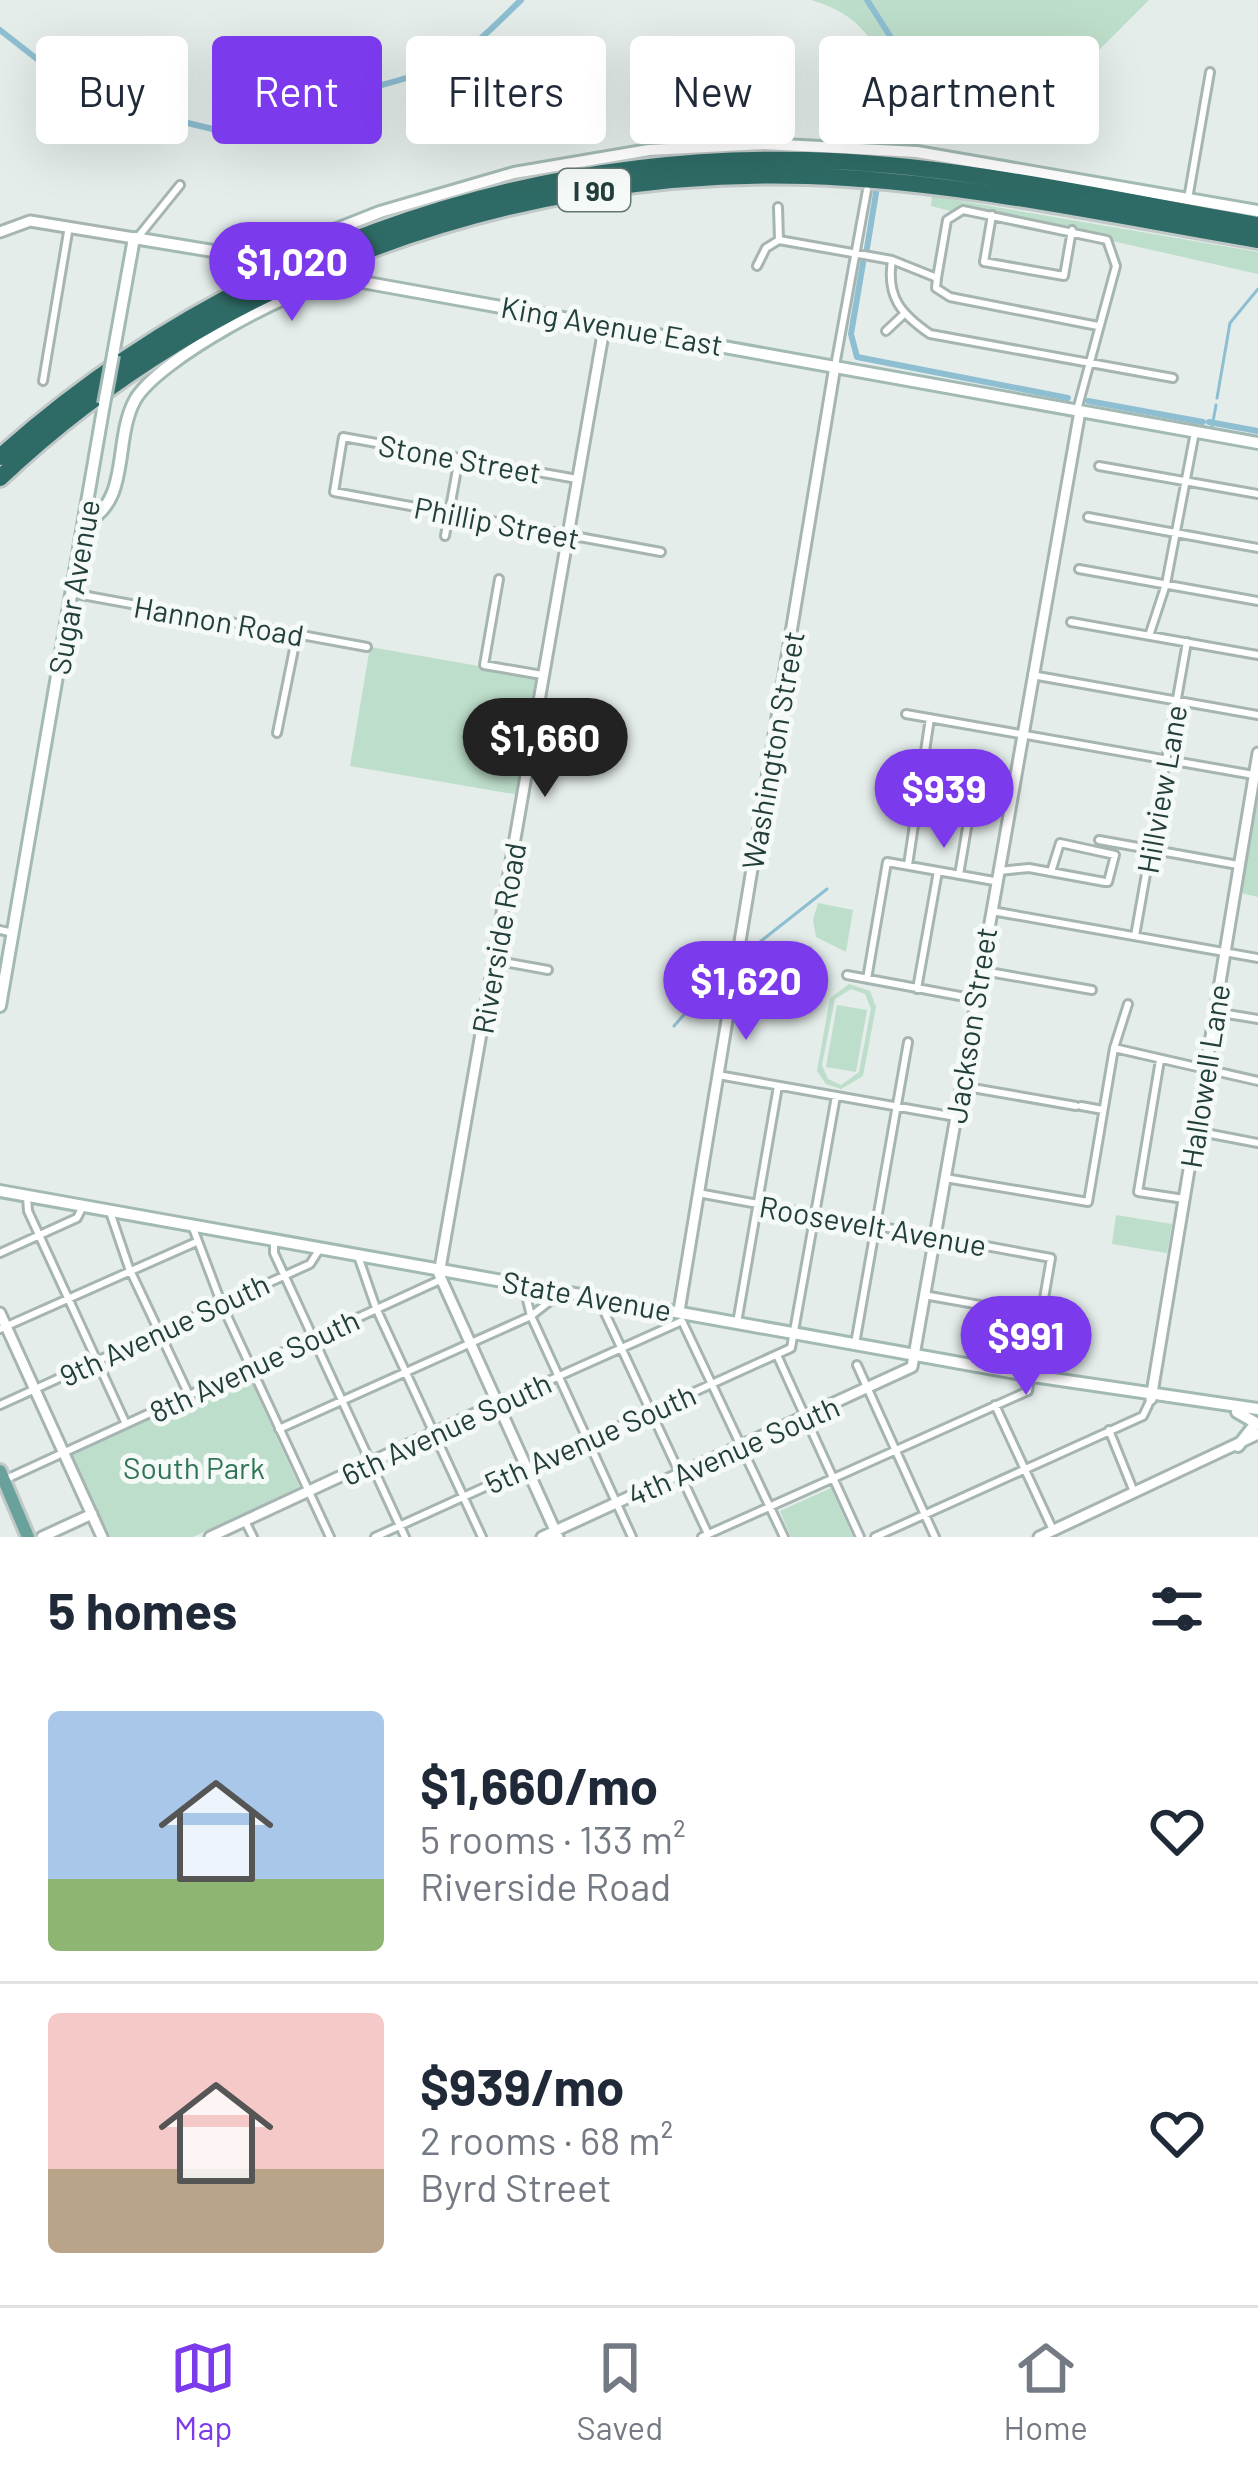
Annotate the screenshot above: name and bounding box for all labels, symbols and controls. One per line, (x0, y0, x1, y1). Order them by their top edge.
chip: Buy (36, 36, 188, 144)
chip: Rent (212, 36, 382, 144)
chip: Filters (406, 36, 606, 144)
chip: New (630, 36, 795, 144)
chip: Apartment (819, 36, 1099, 144)
road number: I 90 (558, 169, 630, 211)
pin: $1,020 (194, 222, 390, 324)
text: $1,020 (236, 237, 348, 284)
street label: King Avenue East (498, 288, 726, 362)
street label: Stone Street (376, 426, 544, 490)
street label: Phillip Street (411, 488, 583, 556)
street label: Sugar Avenue (40, 497, 106, 677)
street label: Hannon Road (131, 587, 307, 653)
street label: Washington Street (733, 628, 811, 872)
pin: $1,660 (447, 698, 643, 800)
street label: Hillview Lane (1128, 702, 1194, 876)
text: $1,660 (490, 713, 600, 760)
pin: $939 (873, 749, 1015, 851)
text: $939 (902, 764, 986, 811)
street label: Riverside Road (463, 840, 533, 1036)
street label: Jackson Street (937, 924, 1003, 1126)
pin: $1,620 (648, 941, 844, 1043)
text: $1,620 (690, 956, 802, 1003)
street label: Hallowell Lane (1172, 981, 1236, 1171)
street label: Roosevelt Avenue (757, 1187, 989, 1263)
street label: State Avenue (499, 1262, 675, 1328)
street label: 9th Avenue South (53, 1265, 275, 1393)
pin: $991 (955, 1296, 1097, 1398)
street label: 8th Avenue South (143, 1301, 365, 1429)
text: $991 (988, 1311, 1064, 1358)
street label: 6th Avenue South (336, 1364, 556, 1492)
street label: 5th Avenue South (479, 1375, 701, 1501)
street label: 4th Avenue South (622, 1387, 844, 1513)
park label: South Park (123, 1449, 265, 1485)
icon: filters (1144, 1576, 1210, 1642)
text: 5 homes (48, 1579, 237, 1640)
text: $1,660/mo (420, 1754, 658, 1815)
icon: home (144, 1759, 288, 1903)
icon: heart (1144, 1798, 1210, 1864)
text: 5 rooms · 133 m² (420, 1815, 686, 1862)
text: Riverside Road (420, 1862, 671, 1909)
text: $939/mo (420, 2055, 624, 2116)
icon: home (144, 2061, 288, 2205)
icon: heart (1144, 2100, 1210, 2166)
text: 2 rooms · 68 m² (420, 2116, 673, 2163)
text: Byrd Street (420, 2163, 612, 2210)
tab: Map (170, 2335, 236, 2447)
tab: Saved (577, 2335, 663, 2447)
tab: Home (1004, 2335, 1088, 2447)

